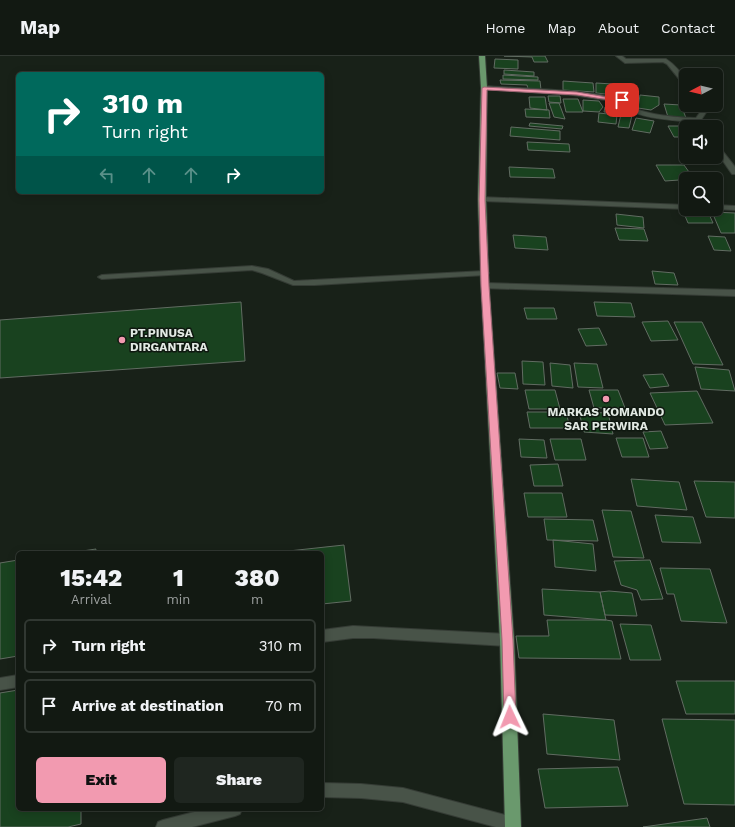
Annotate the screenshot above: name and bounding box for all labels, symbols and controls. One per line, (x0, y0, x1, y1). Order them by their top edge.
text: Map (20, 16, 60, 39)
text: Home (485, 20, 525, 36)
text: Map (547, 20, 576, 36)
text: About (598, 20, 639, 36)
text: Contact (661, 20, 715, 36)
north arrow (679, 68, 723, 112)
map controls (679, 68, 723, 216)
pin (605, 83, 639, 117)
text: 310 m (102, 87, 183, 120)
icon: right (36, 88, 88, 140)
icon: arrive (611, 89, 633, 111)
button: sound (679, 120, 723, 164)
text: Turn right (102, 121, 188, 142)
icon: left (96, 164, 118, 186)
icon: ahead (138, 164, 160, 186)
icon: ahead (180, 164, 202, 186)
icon: right (222, 164, 244, 186)
button: search (679, 172, 723, 216)
place label: PT.PINUSA DIRGANTARA (130, 326, 209, 354)
marker: PT.PINUSA DIRGANTARA (117, 335, 127, 345)
marker: MARKAS KOMANDO SAR PERWIRA (601, 394, 611, 404)
place label: MARKAS KOMANDO SAR PERWIRA (548, 405, 665, 433)
text: 15:42 (60, 564, 122, 592)
text: 1 (173, 564, 184, 592)
text: 380 (235, 564, 280, 592)
text: Arrival (71, 592, 111, 607)
text: min (166, 592, 190, 607)
text: m (251, 592, 263, 607)
icon: right (38, 635, 60, 657)
text: Turn right (72, 637, 145, 655)
text: 310 m (259, 637, 302, 655)
icon: arrive (38, 695, 60, 717)
position arrow (489, 696, 531, 738)
text: Arrive at destination (72, 697, 224, 715)
text: 70 m (265, 697, 302, 715)
button: Exit (36, 757, 166, 803)
button: Share (174, 757, 304, 803)

